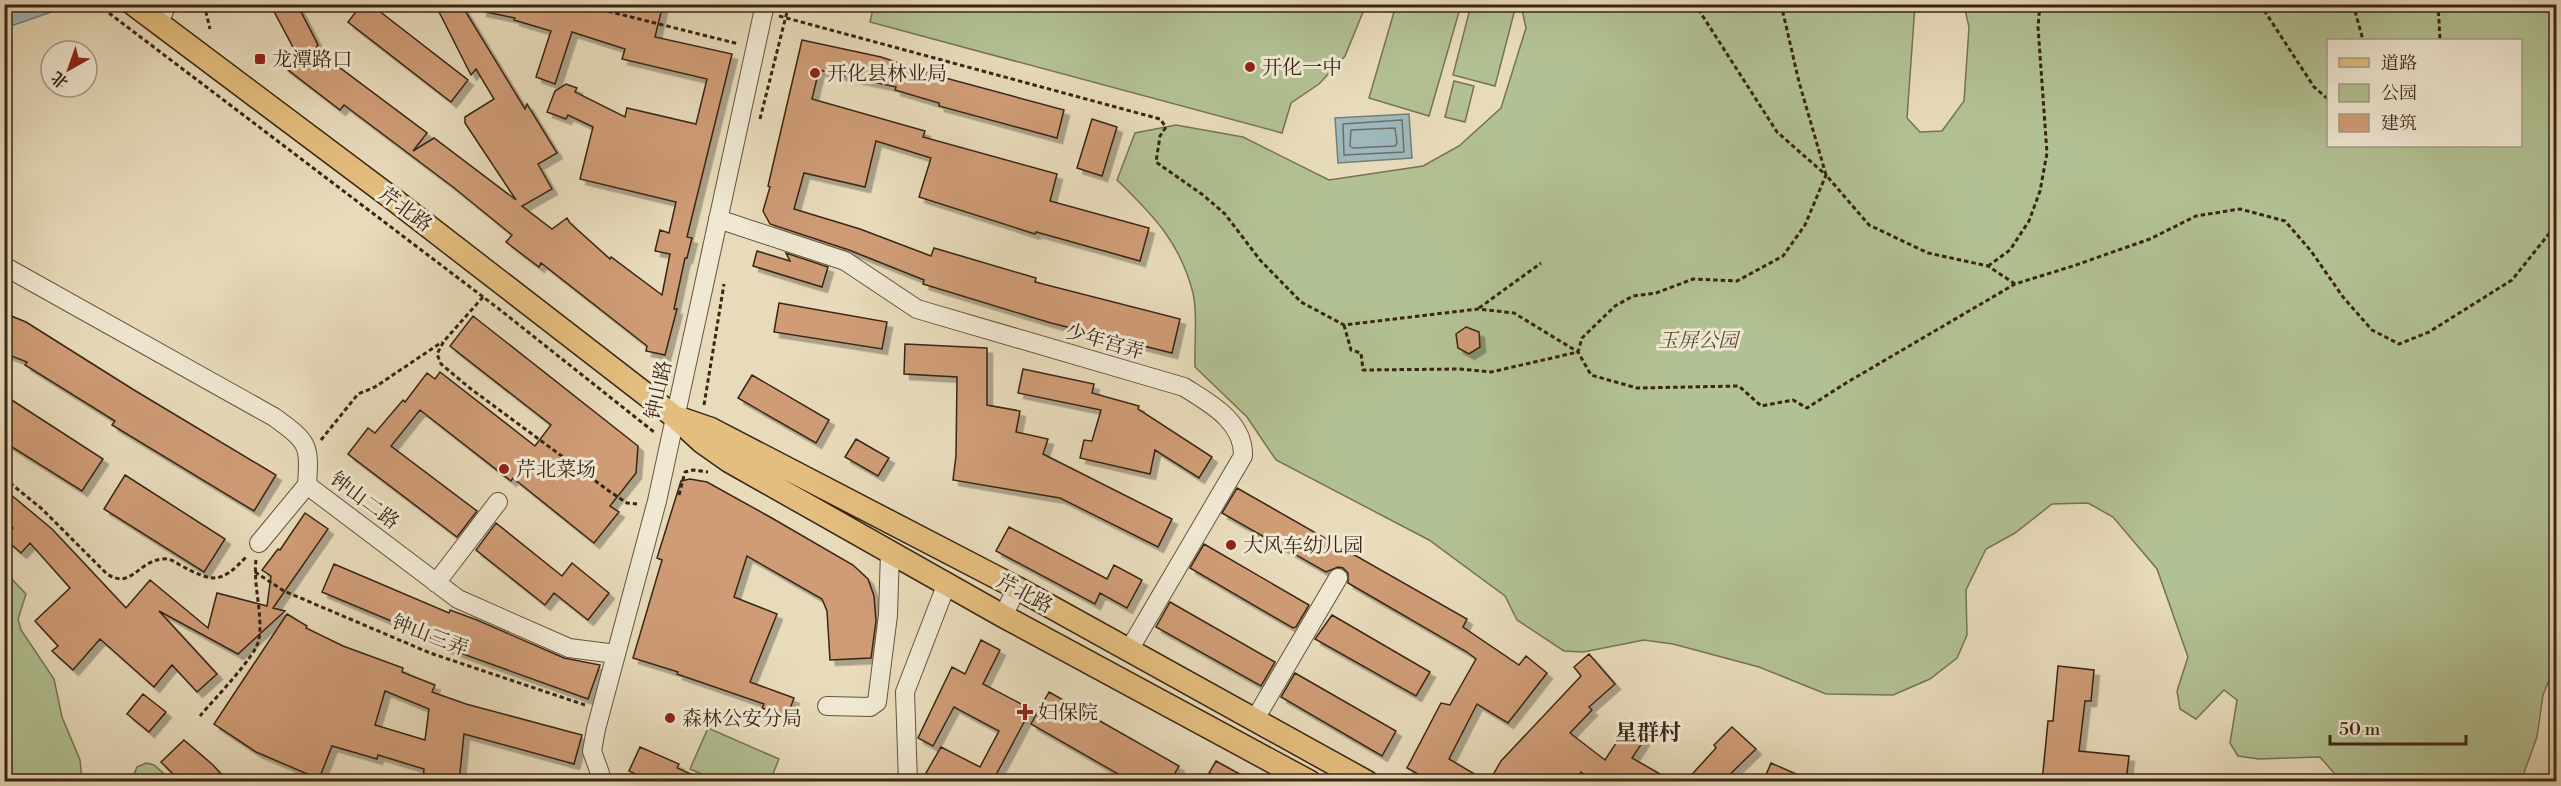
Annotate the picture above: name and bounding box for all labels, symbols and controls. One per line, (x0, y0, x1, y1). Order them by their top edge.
north arrow (39, 39, 99, 99)
legend (2327, 39, 2522, 147)
place label: 龙潭路口 (272, 48, 352, 73)
marker: 龙潭路口 (253, 52, 267, 66)
text: 道路 (2381, 52, 2417, 75)
place label: 开化一中 (1262, 56, 1342, 81)
marker: 开化一中 (1243, 60, 1257, 74)
place label: 开化县林业局 (827, 62, 947, 87)
marker: 开化县林业局 (808, 66, 822, 80)
text: 北 (47, 67, 73, 93)
text: 公园 (2381, 82, 2417, 105)
text: 建筑 (2381, 112, 2417, 135)
street label: 芹北路 (374, 182, 437, 238)
street label: 少年宫弄 (1063, 319, 1146, 365)
park label: 玉屏公园 (1658, 329, 1741, 354)
street label: 钟山路 (641, 358, 678, 422)
place label: 芹北菜场 (516, 458, 596, 483)
marker: 芹北菜场 (497, 462, 511, 476)
street label: 钟山二路 (325, 467, 404, 535)
place label: 大风车幼儿园 (1243, 534, 1363, 559)
marker: 大风车幼儿园 (1224, 538, 1238, 552)
street label: 芹北路 (992, 569, 1057, 619)
street label: 钟山三弄 (388, 610, 471, 662)
place label: 妇保院 (1038, 701, 1098, 726)
marker: 妇保院 (1016, 703, 1034, 721)
place label: 森林公安分局 (682, 707, 802, 732)
scale bar (2330, 708, 2466, 746)
marker: 森林公安分局 (663, 711, 677, 725)
text: 50 m (2339, 718, 2381, 741)
district label: 星群村 (1615, 720, 1681, 747)

